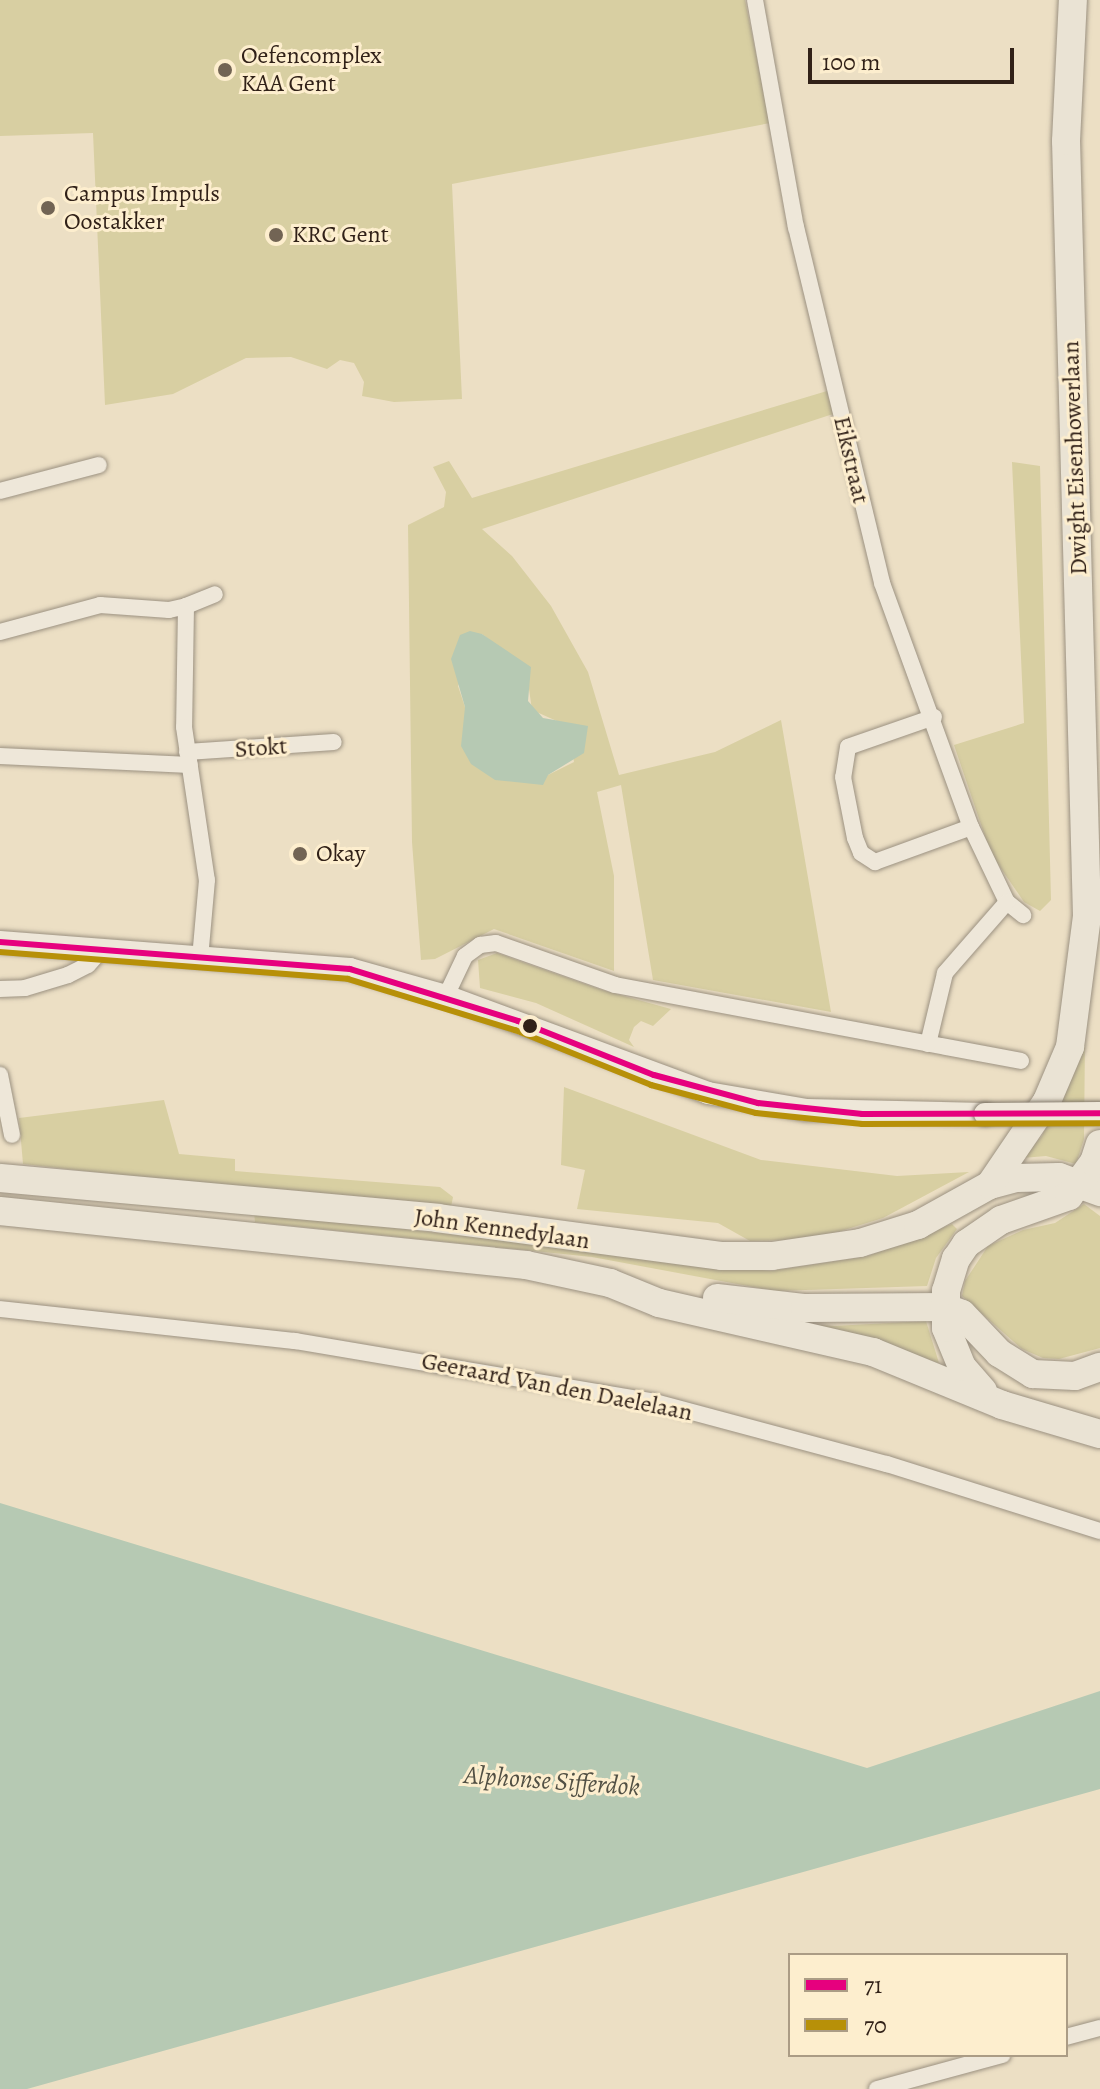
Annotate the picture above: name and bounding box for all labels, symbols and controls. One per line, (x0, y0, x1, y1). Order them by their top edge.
scale bar (812, 32, 1018, 82)
place label: Oefencomplex KAA Gent (241, 42, 382, 98)
text: 100 m (822, 46, 881, 78)
marker: Oefencomplex KAA Gent (216, 61, 234, 79)
place label: Campus Impuls Oostakker (64, 180, 220, 236)
marker: Campus Impuls Oostakker (39, 199, 57, 217)
place label: KRC Gent (292, 221, 389, 249)
marker: KRC Gent (267, 226, 285, 244)
street label: Dwight Eisenhowerlaan (1057, 340, 1093, 576)
street label: Eikstraat (827, 413, 875, 507)
street label: Stokt (234, 732, 288, 764)
place label: Okay (316, 840, 365, 868)
marker: Okay (291, 845, 309, 863)
unlabelled marker (522, 1018, 538, 1034)
street label: John Kennedylaan (413, 1202, 591, 1256)
street label: Geeraard Van den Daelelaan (419, 1347, 695, 1427)
water label: Alphonse Sifferdok (463, 1759, 641, 1803)
legend (788, 1953, 1068, 2057)
text: 71 (864, 1969, 882, 2001)
text: 70 (864, 2009, 887, 2041)

